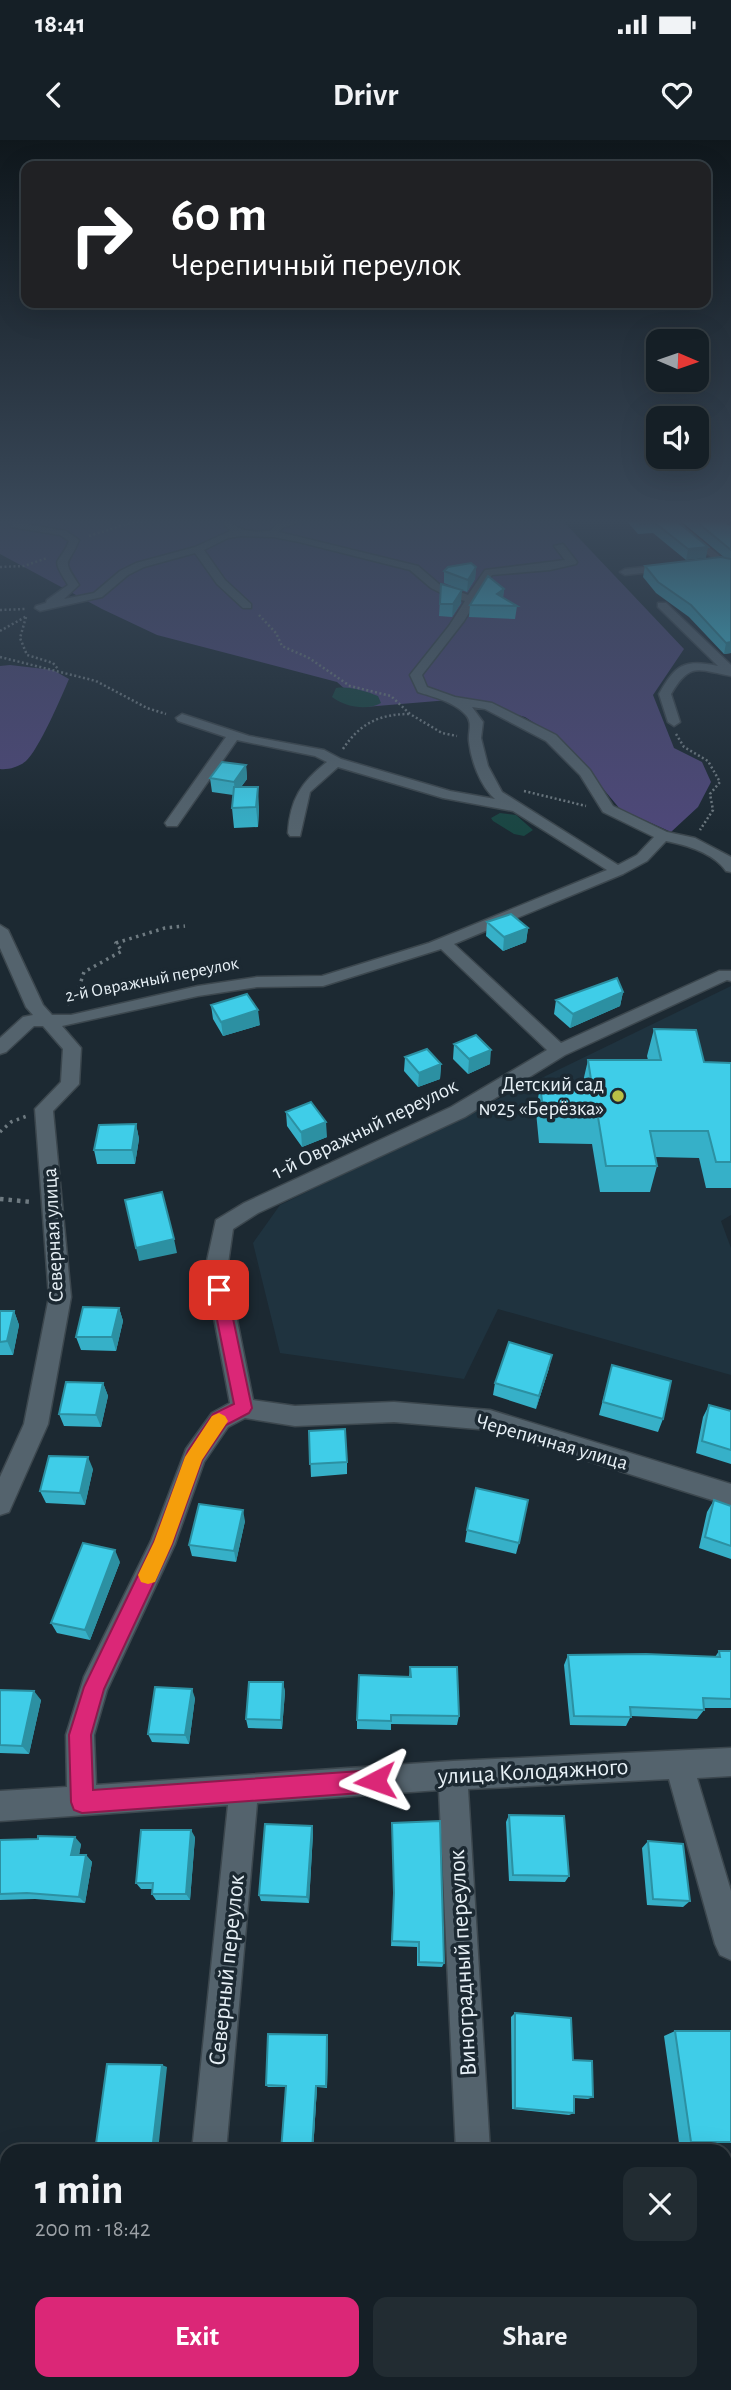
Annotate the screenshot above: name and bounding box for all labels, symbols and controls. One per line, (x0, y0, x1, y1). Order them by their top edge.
text: 18:41 (35, 11, 86, 37)
icon: back (35, 76, 73, 114)
icon: heart (658, 76, 696, 114)
text: Drivr (333, 79, 398, 111)
icon: right (56, 189, 147, 280)
text: 60 m (171, 191, 267, 240)
text: Черепичный переулок (171, 249, 461, 281)
north arrow (646, 329, 709, 392)
map controls (646, 329, 709, 469)
button: sound (646, 406, 709, 469)
street label: 2-й Овражный переулок (64, 954, 241, 1006)
place label: Детский сад №25 «Берёзка» (478, 1074, 604, 1119)
street label: 1-й Овражный переулок (269, 1075, 461, 1183)
marker: Детский сад №25 «Берёзка» (610, 1088, 626, 1104)
street label: Северная улица (39, 1167, 67, 1303)
pin (189, 1260, 249, 1320)
icon: arrive (200, 1271, 238, 1309)
street label: Черепичная улица (474, 1410, 631, 1474)
position arrow (338, 1744, 412, 1818)
street label: улица Колодяжного (436, 1755, 629, 1789)
street label: Виноградный переулок (445, 1849, 481, 2077)
street label: Северный переулок (205, 1873, 249, 2067)
button: close (623, 2167, 697, 2241)
text: 1 min (35, 2169, 124, 2211)
text: 200 m · 18:42 (35, 2218, 150, 2241)
button: Exit (35, 2297, 359, 2377)
button: Share (373, 2297, 697, 2377)

